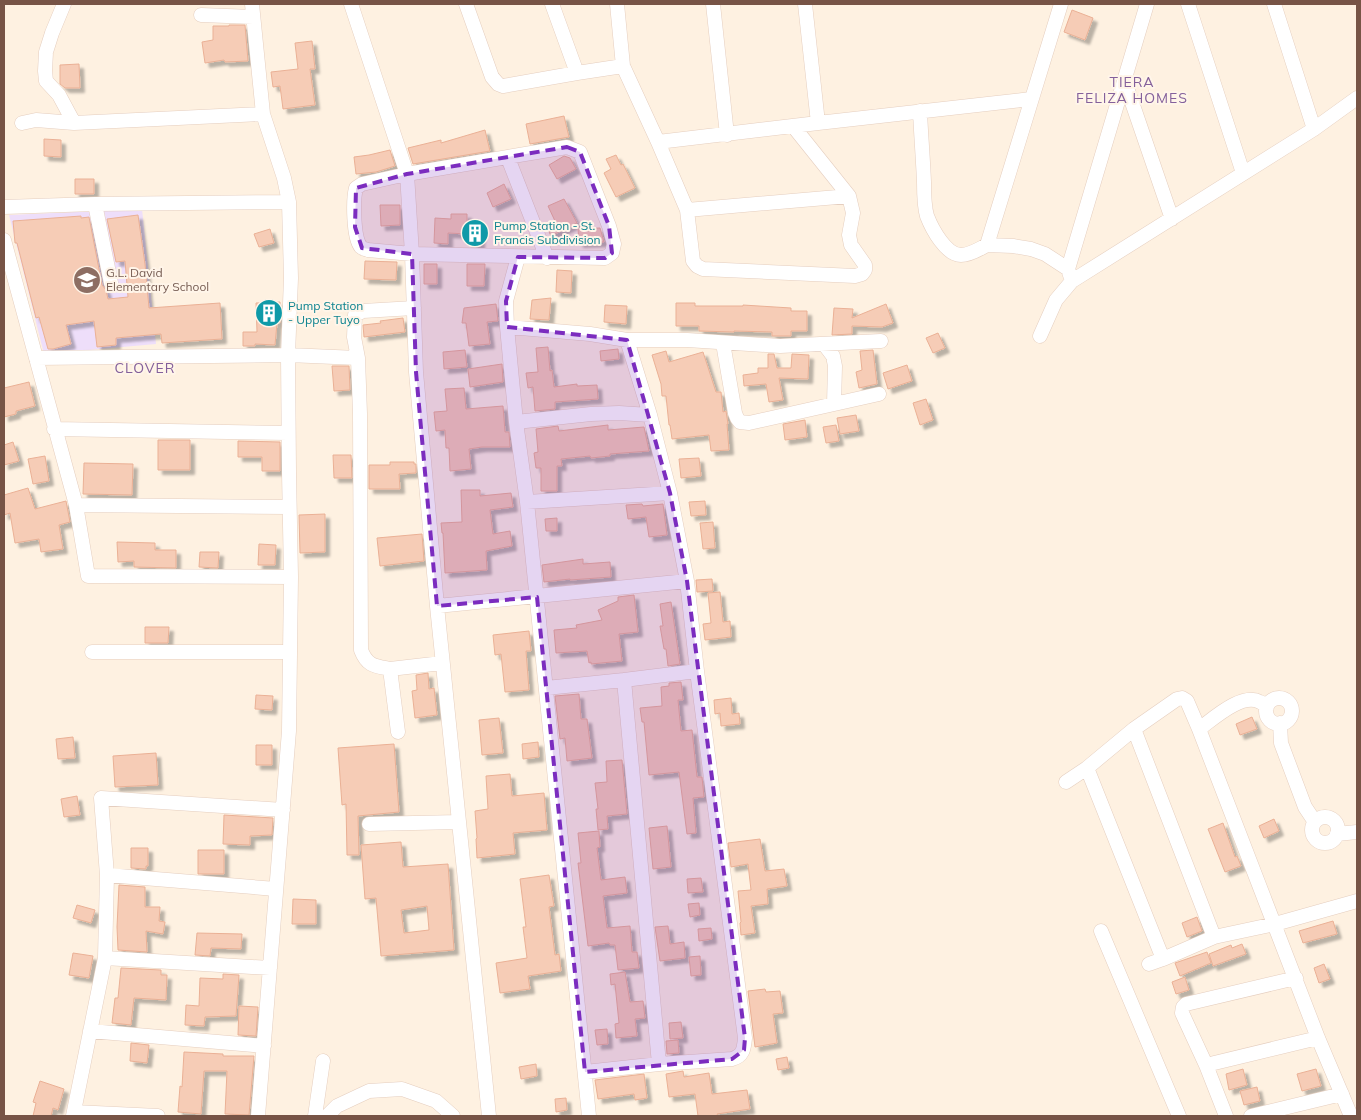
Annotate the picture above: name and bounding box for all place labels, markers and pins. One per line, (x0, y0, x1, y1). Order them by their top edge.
building icon: Pump Station - St. Francis Subdivision (460, 218, 490, 248)
place label: Pump Station - St. Francis Subdivision (494, 218, 601, 247)
school or university icon: G.L. David Elementary School (72, 265, 102, 295)
place label: G.L. David Elementary School (106, 265, 209, 294)
building icon: Pump Station - Upper Tuyo (254, 298, 284, 328)
place label: Pump Station - Upper Tuyo (288, 298, 363, 327)

